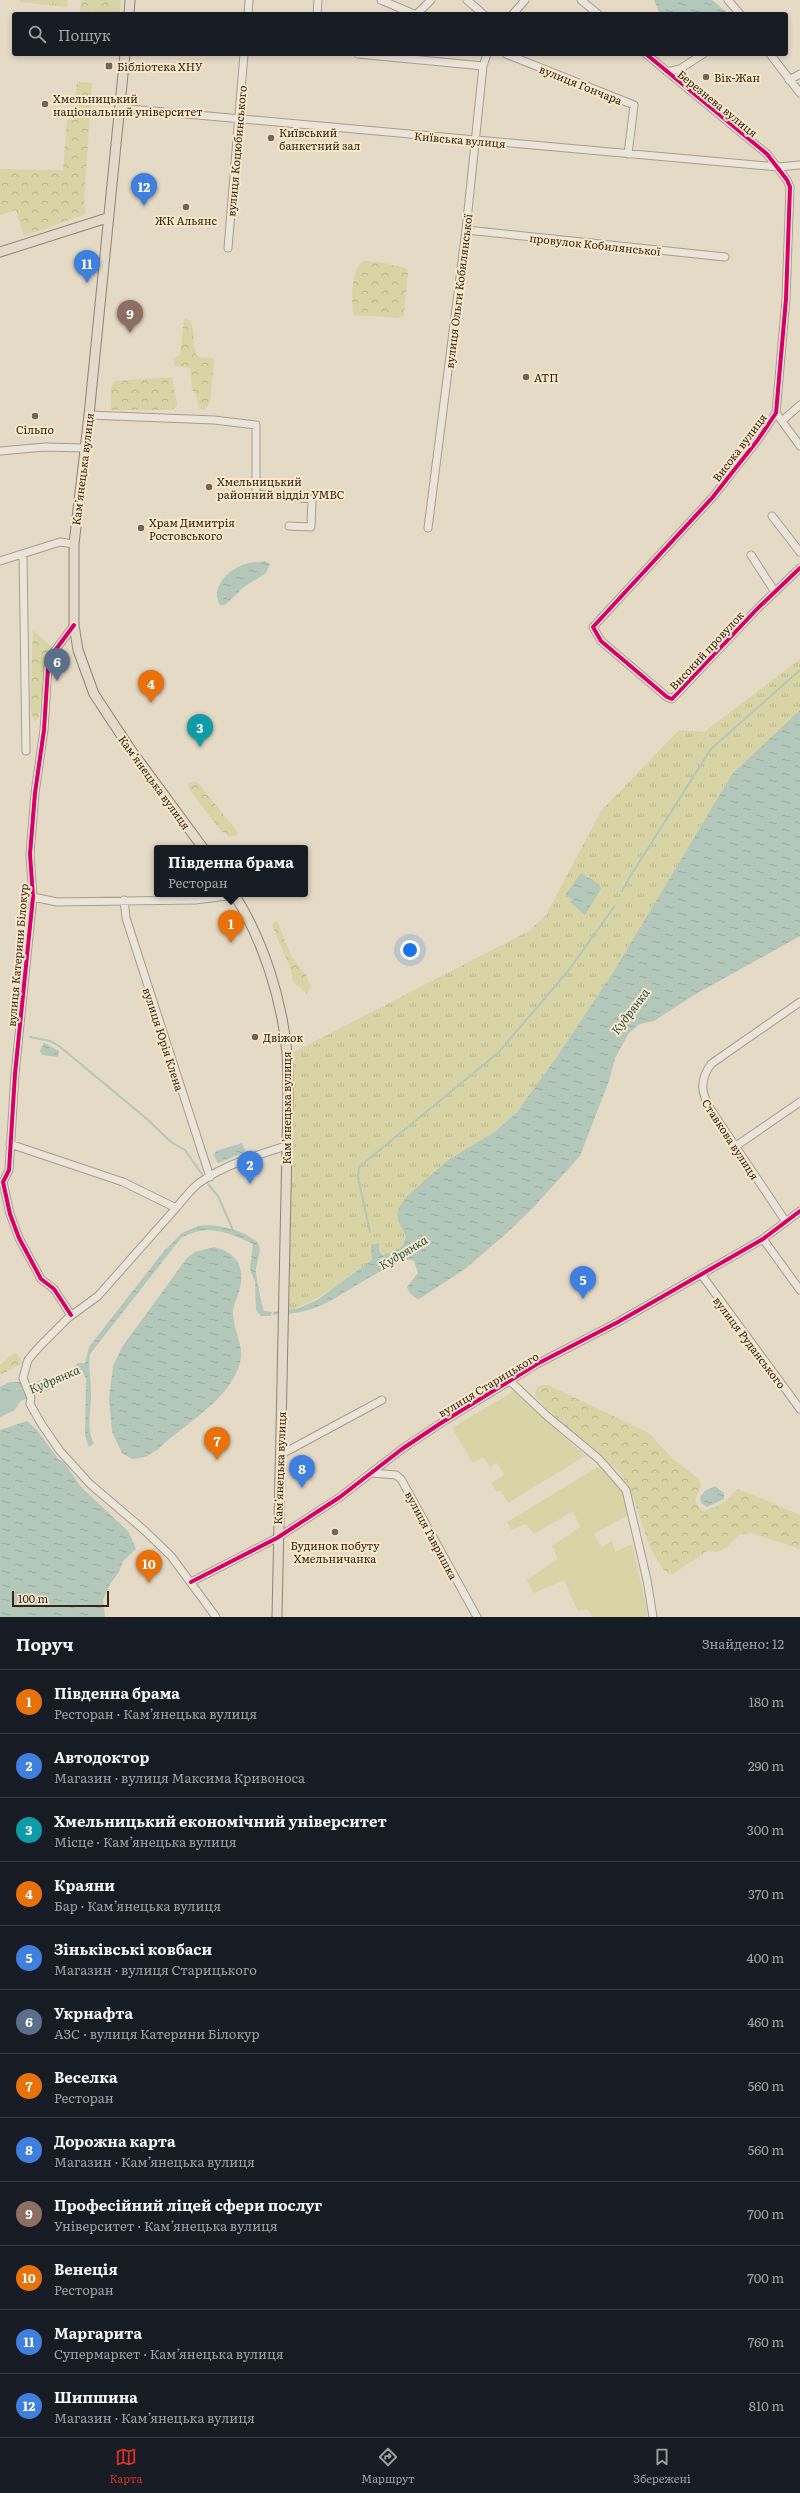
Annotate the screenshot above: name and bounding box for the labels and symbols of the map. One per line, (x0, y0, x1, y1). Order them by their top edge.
place label: Бібліотека ХНУ (117, 58, 203, 74)
street label: вулиця Гончара (537, 60, 625, 108)
marker: Бібліотека ХНУ (104, 61, 114, 71)
street label: Березнева вулиця (675, 66, 762, 141)
place label: Вік-Жан (714, 69, 760, 85)
marker: Вік-Жан (701, 72, 711, 82)
street label: вулиця Коцюбинського (222, 85, 250, 217)
place label: Хмельницький національний університет (53, 90, 203, 119)
marker: Хмельницький національний університет (40, 99, 50, 109)
place label: Київський банкетний зал (279, 124, 360, 153)
street label: Київська вулиця (413, 127, 507, 151)
marker: Київський банкетний зал (266, 133, 276, 143)
pin: 12 (131, 173, 157, 206)
marker: ЖК Альянс (181, 202, 191, 212)
place label: ЖК Альянс (155, 212, 217, 228)
street label: вулиця Ольги Кобилянської (441, 212, 475, 369)
street label: провулок Кобилянської (529, 229, 662, 259)
pin: 11 (74, 250, 100, 283)
pin: 9 (117, 300, 143, 333)
place label: АТП (534, 369, 558, 385)
marker: АТП (521, 372, 531, 382)
street label: Висока вулиця (708, 409, 770, 484)
marker: Сільпо (30, 411, 40, 421)
street label: Камʼянецька вулиця (67, 411, 97, 526)
place label: Сільпо (16, 421, 54, 437)
place label: Хмельницький районний відділ УМВС (217, 473, 345, 502)
marker: Хмельницький районний відділ УМВС (204, 482, 214, 492)
place label: Храм Димитрія Ростовського (149, 514, 235, 543)
marker: Храм Димитрія Ростовського (136, 523, 146, 533)
street label: Високий провулок (665, 607, 747, 693)
pin: 6 (44, 648, 70, 681)
pin: 4 (138, 670, 164, 703)
pin: 3 (187, 714, 213, 747)
street label: Камʼянецька вулиця (115, 732, 195, 833)
street label: вулиця Катерини Білокур (3, 883, 31, 1027)
pin: 1 (218, 910, 244, 943)
your location (400, 940, 420, 960)
water label: Кудрянка (607, 984, 653, 1038)
street label: вулиця Юрія Клена (140, 985, 188, 1093)
place label: Двіжок (263, 1029, 304, 1045)
marker: Двіжок (250, 1032, 260, 1042)
street label: Камʼянецька вулиця (278, 1051, 294, 1165)
street label: Ставкова вулиця (699, 1095, 763, 1183)
pin: 2 (237, 1151, 263, 1184)
water label: Кудрянка (375, 1230, 431, 1274)
pin: 5 (570, 1266, 596, 1299)
street label: вулиця Руданського (710, 1293, 790, 1391)
street label: вулиця Старицького (435, 1348, 541, 1420)
water label: Кудрянка (26, 1360, 82, 1398)
street label: Камʼянецька вулиця (269, 1411, 289, 1525)
pin: 7 (204, 1427, 230, 1460)
pin: 8 (289, 1455, 315, 1488)
street label: вулиця Гавришка (402, 1488, 462, 1582)
marker: Будинок побуту Хмельничанка (330, 1527, 340, 1537)
place label: Будинок побуту Хмельничанка (291, 1537, 380, 1566)
pin: 10 (136, 1550, 162, 1583)
scale bar (12, 1589, 109, 1608)

